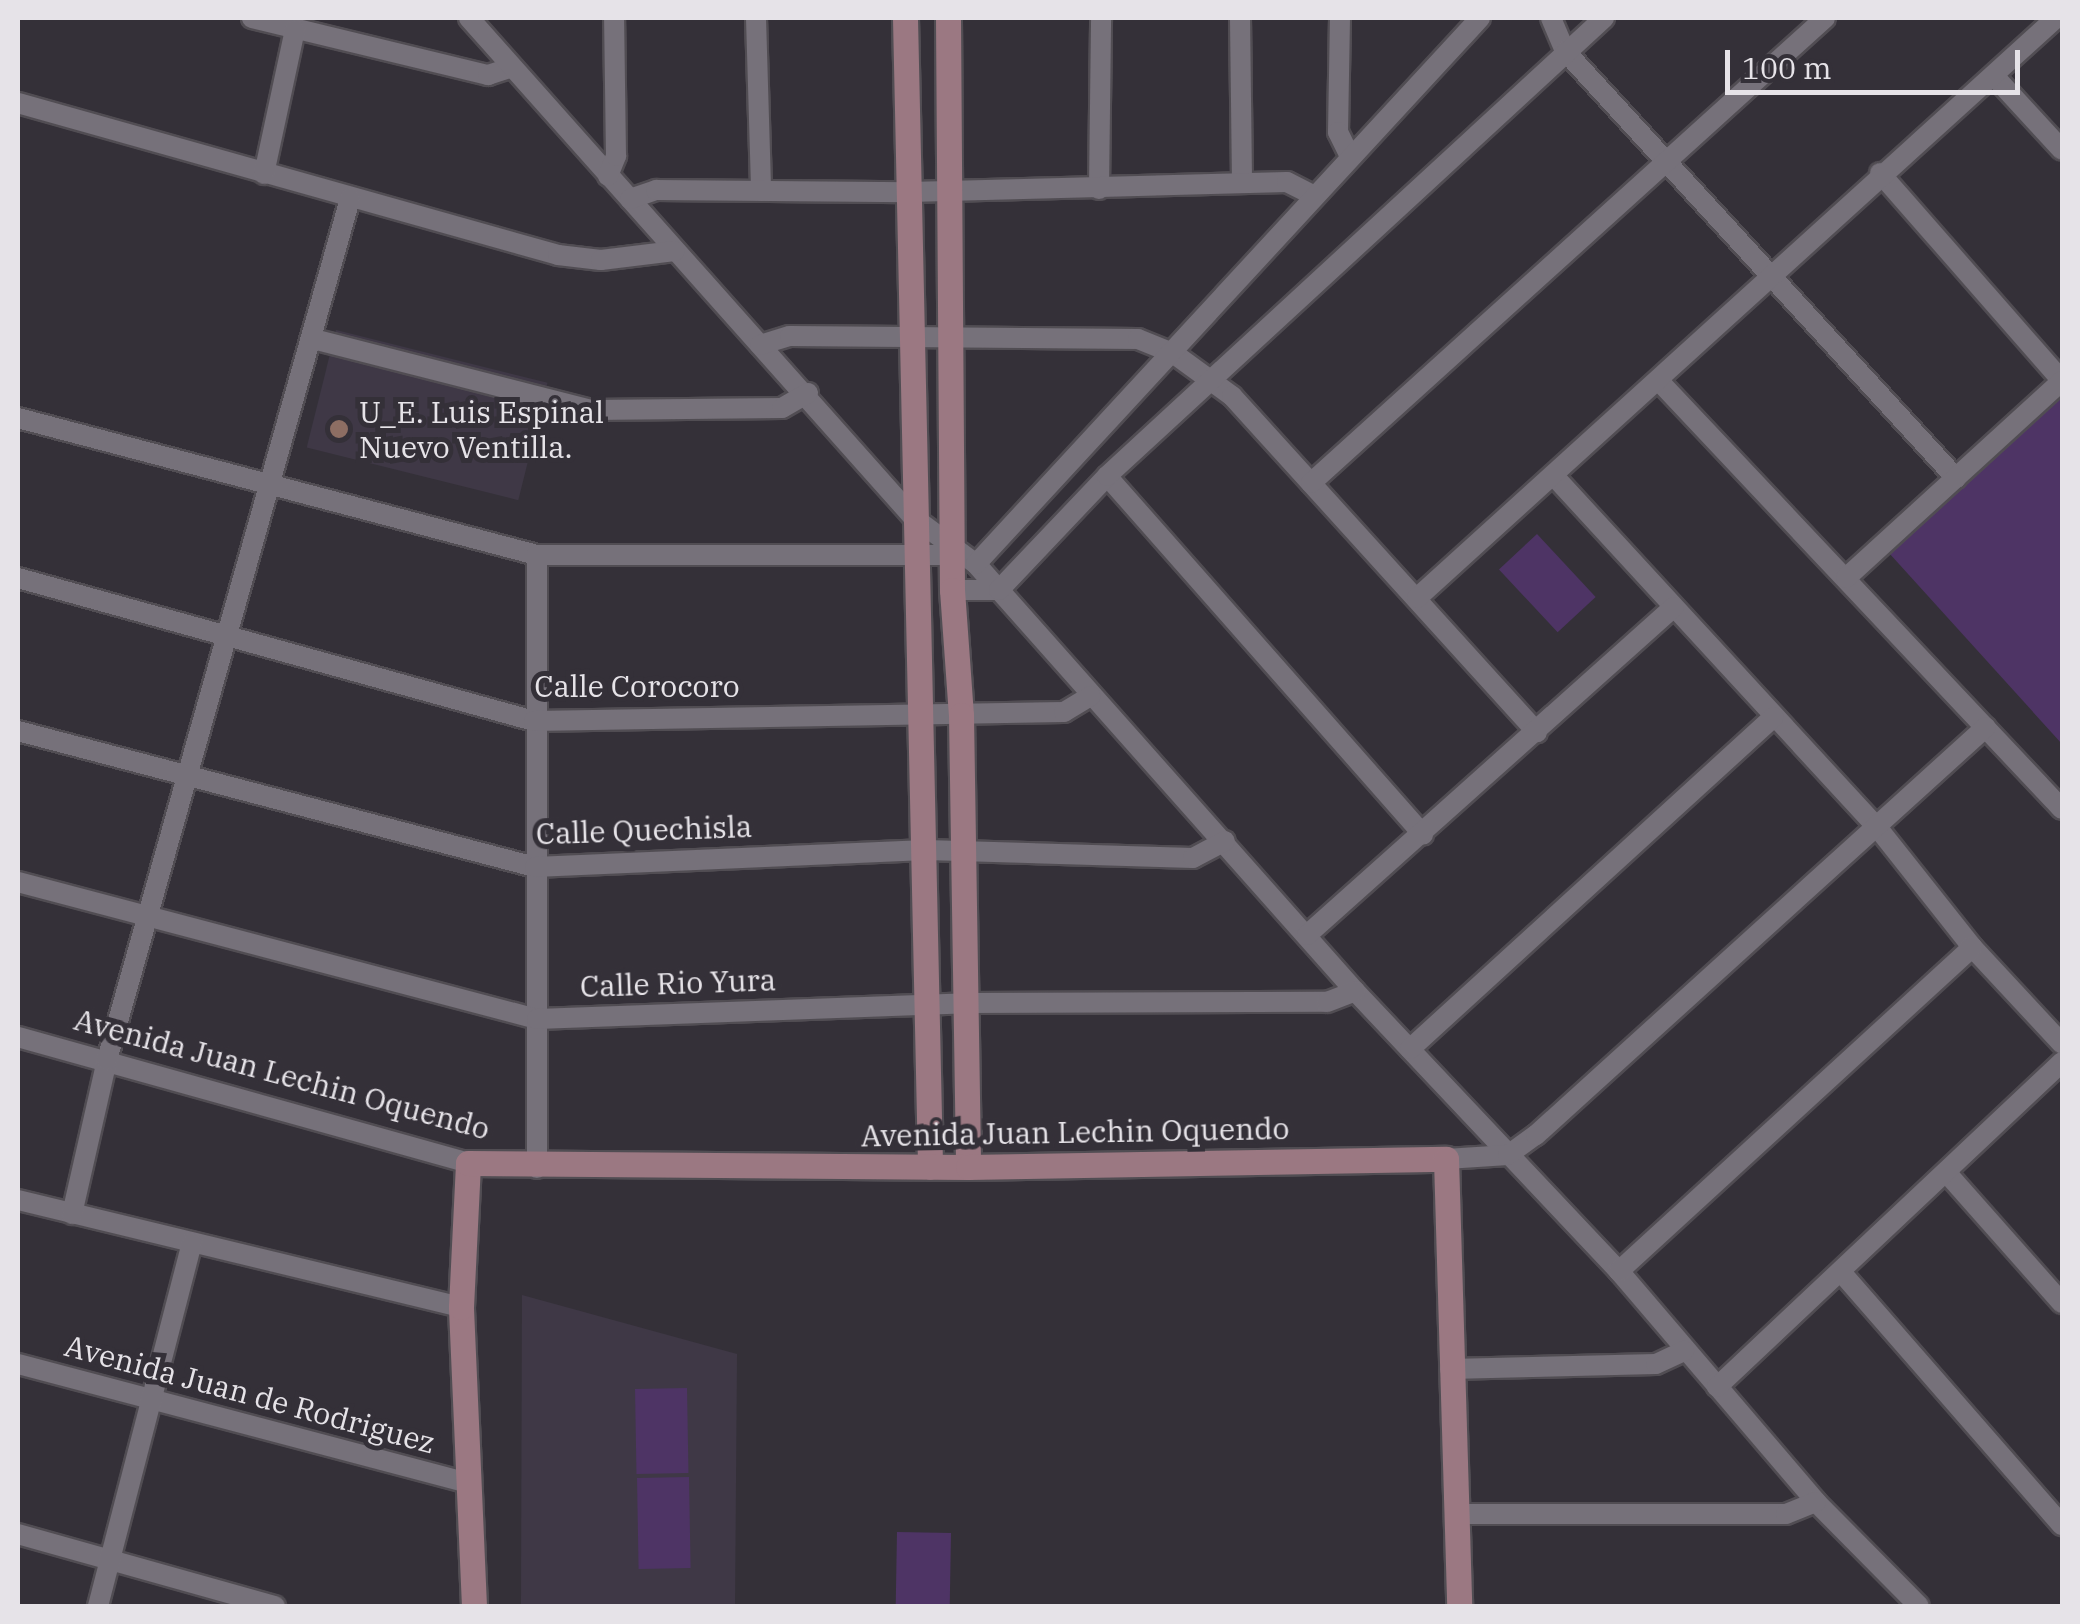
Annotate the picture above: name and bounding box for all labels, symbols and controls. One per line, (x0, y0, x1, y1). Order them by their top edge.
scale bar (1730, 30, 2025, 92)
text: 100 m (1742, 48, 1832, 87)
place label: U_E. Luis Espinal Nuevo Ventilla. (359, 394, 604, 464)
marker: U_E. Luis Espinal Nuevo Ventilla. (328, 418, 350, 440)
street label: Calle Corocoro (534, 668, 740, 704)
street label: Calle Quechisla (535, 808, 753, 852)
street label: Calle Rio Yura (579, 962, 777, 1004)
street label: Avenida Juan Lechin Oquendo (70, 1001, 494, 1147)
street label: Avenida Juan Lechin Oquendo (860, 1110, 1290, 1154)
street label: Avenida Juan de Rodriguez (61, 1327, 439, 1461)

